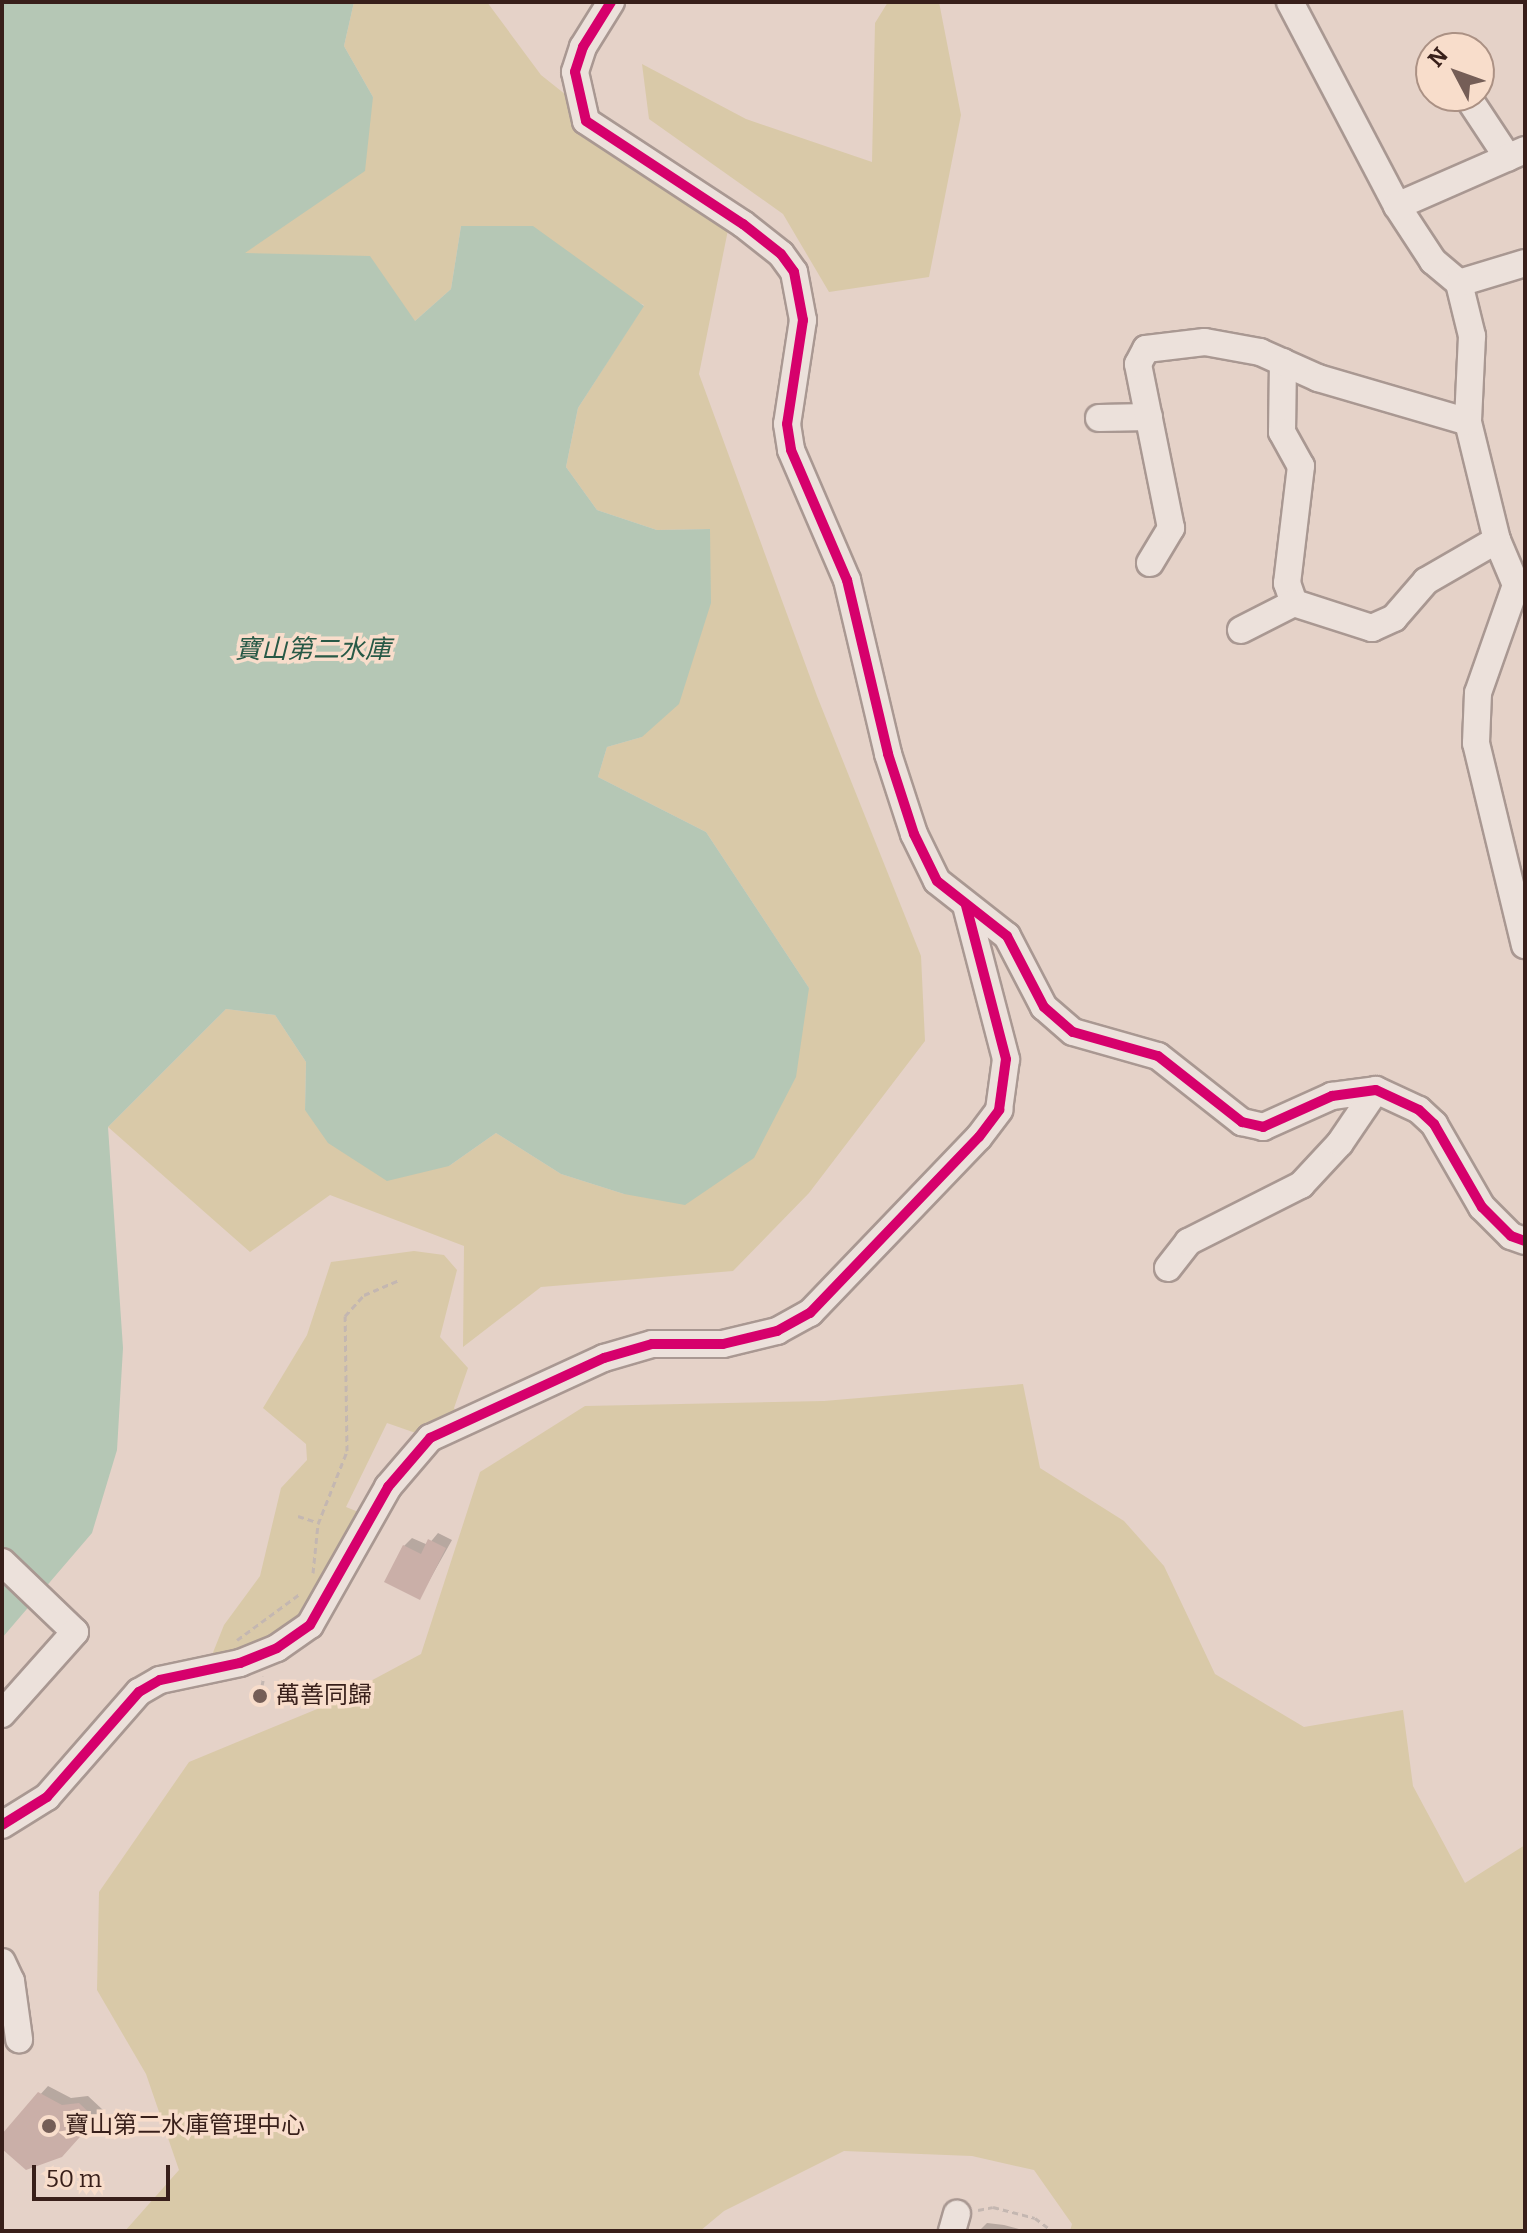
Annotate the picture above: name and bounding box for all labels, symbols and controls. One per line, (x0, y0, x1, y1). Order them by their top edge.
north arrow (1415, 32, 1495, 112)
text: N (1422, 42, 1454, 73)
water label: 寶山第二水庫 (235, 634, 391, 666)
place label: 萬善同歸 (276, 1682, 372, 1710)
marker: 萬善同歸 (251, 1687, 269, 1705)
place label: 寶山第二水庫管理中心 (65, 2112, 305, 2140)
marker: 寶山第二水庫管理中心 (40, 2117, 58, 2135)
scale bar (36, 2149, 174, 2199)
text: 50 m (46, 2165, 102, 2193)

